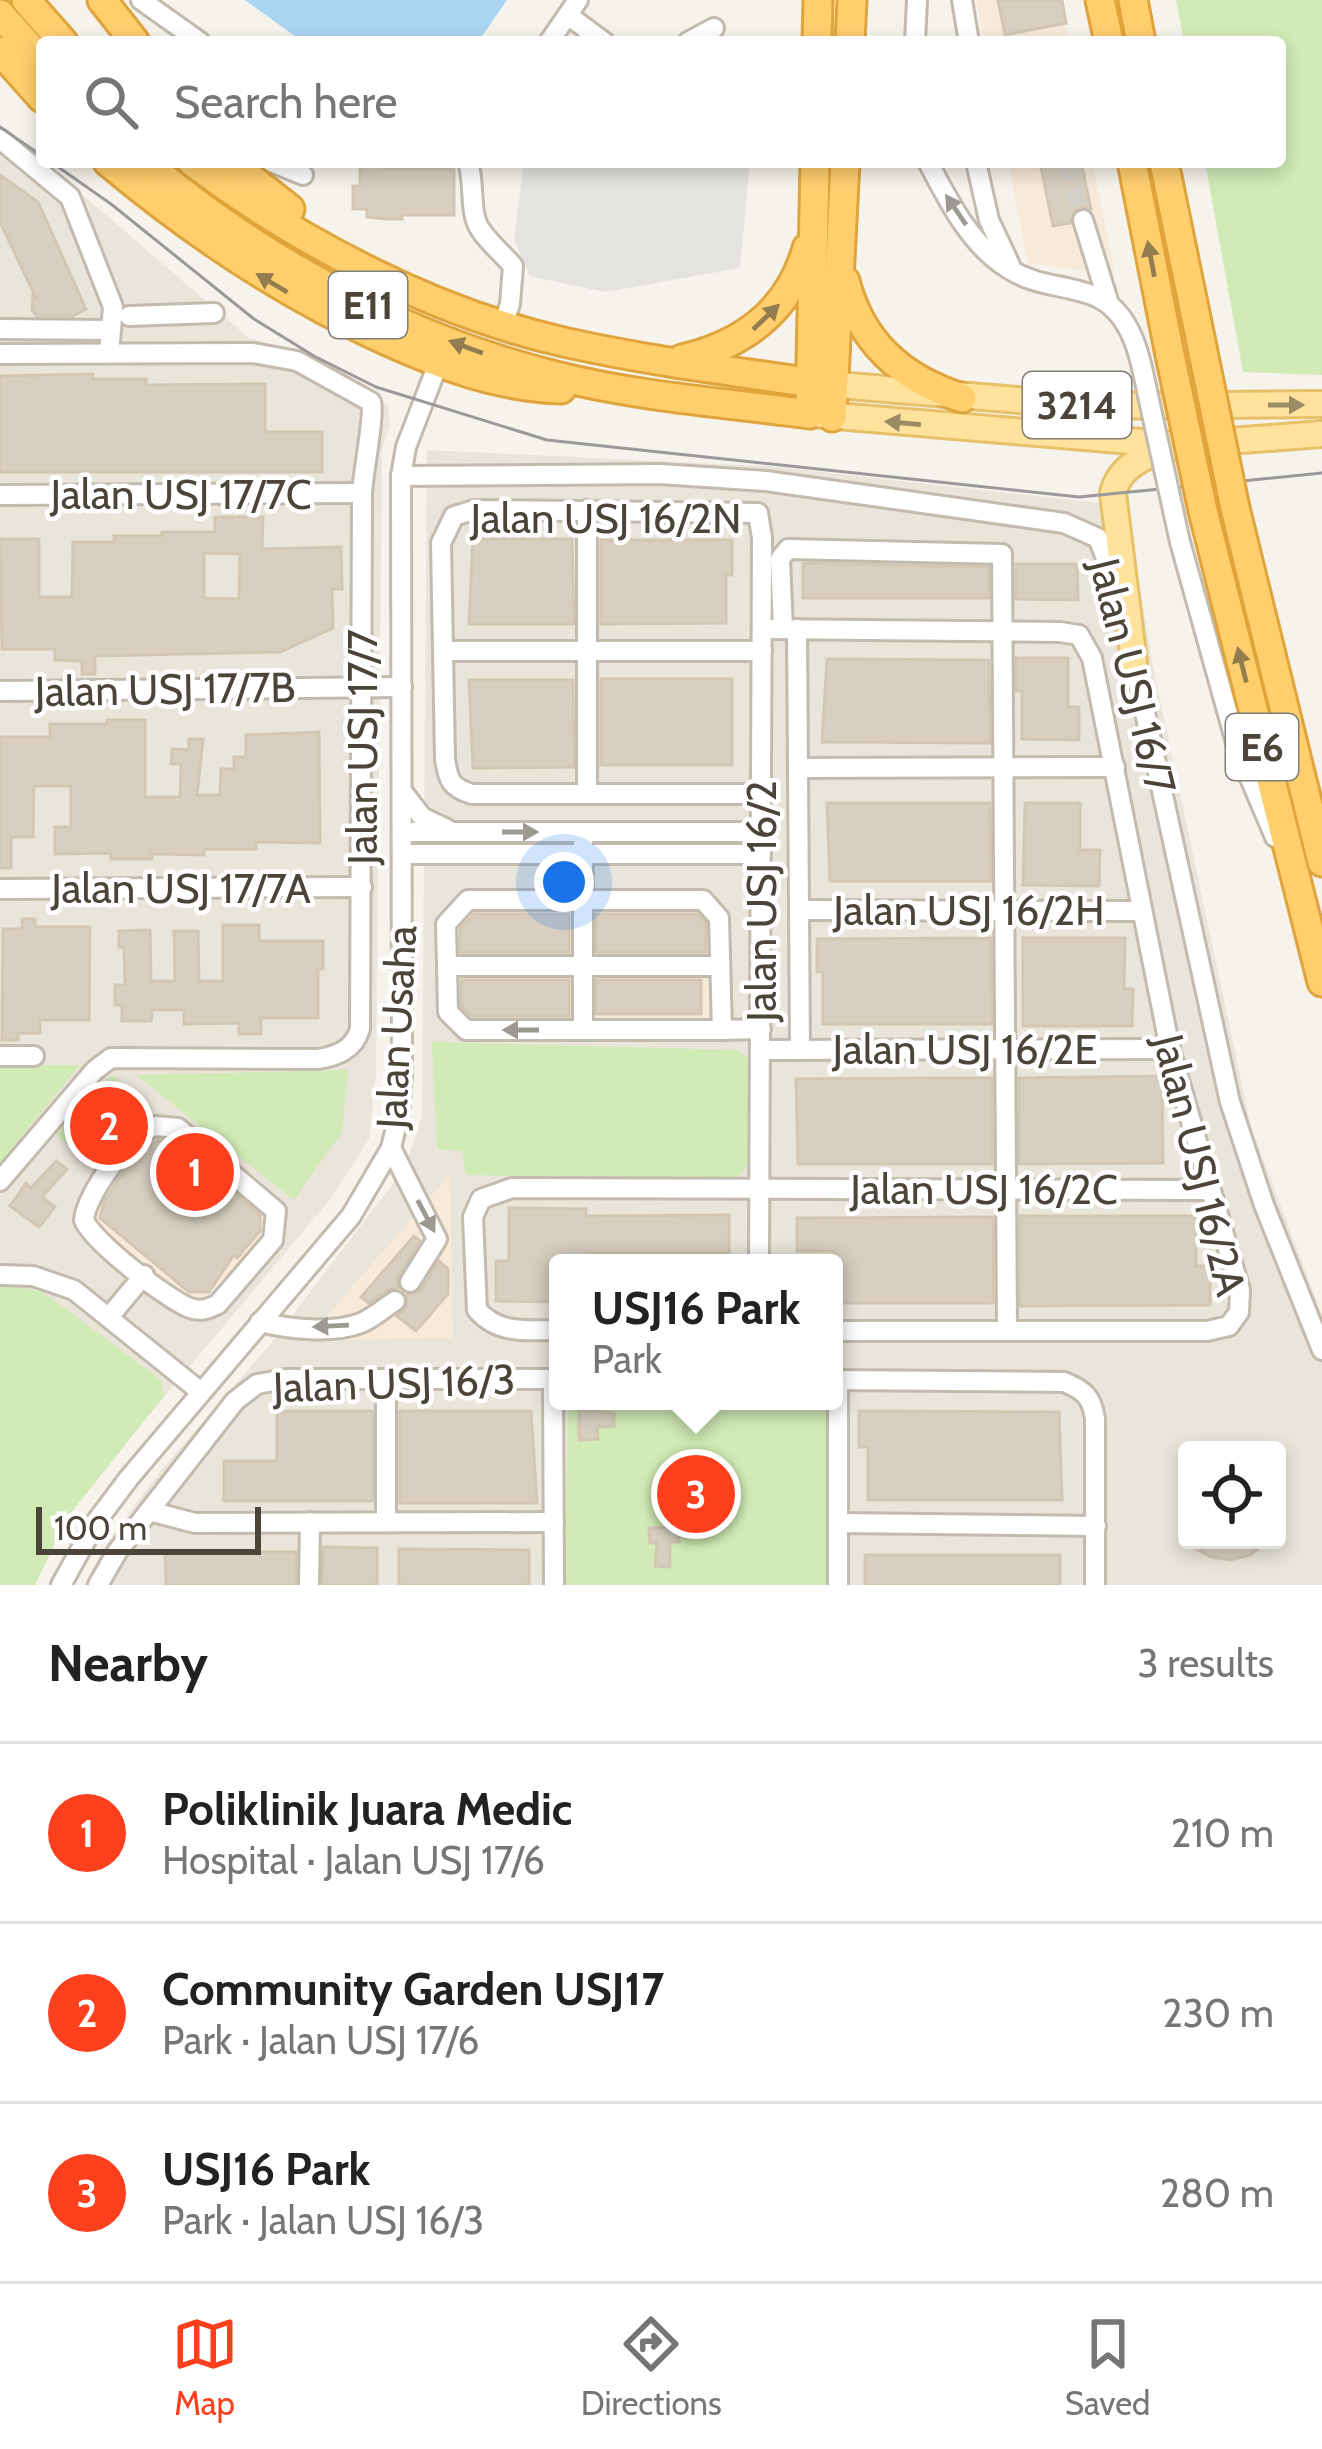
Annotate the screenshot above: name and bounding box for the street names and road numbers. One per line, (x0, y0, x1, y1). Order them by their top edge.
road number: E11 (329, 272, 407, 338)
road number: 3214 (1023, 372, 1131, 438)
street label: Jalan USJ 17/7C (49, 468, 312, 520)
street label: Jalan USJ 16/2N (469, 492, 742, 544)
street label: Jalan USJ 16/7 (1078, 552, 1187, 799)
street label: Jalan USJ 17/7 (336, 629, 388, 866)
street label: Jalan USJ 17/7B (33, 661, 296, 717)
road number: E6 (1226, 714, 1298, 780)
street label: Jalan USJ 16/2 (735, 780, 787, 1023)
street label: Jalan USJ 17/7A (50, 862, 311, 914)
street label: Jalan USJ 16/2H (832, 884, 1105, 936)
street label: Jalan Usaha (365, 924, 427, 1131)
street label: Jalan USJ 16/2E (832, 1023, 1097, 1075)
street label: Jalan USJ 16/2A (1142, 1028, 1258, 1301)
street label: Jalan USJ 16/2C (849, 1163, 1118, 1215)
street label: Jalan USJ 16/3 (271, 1353, 516, 1413)

